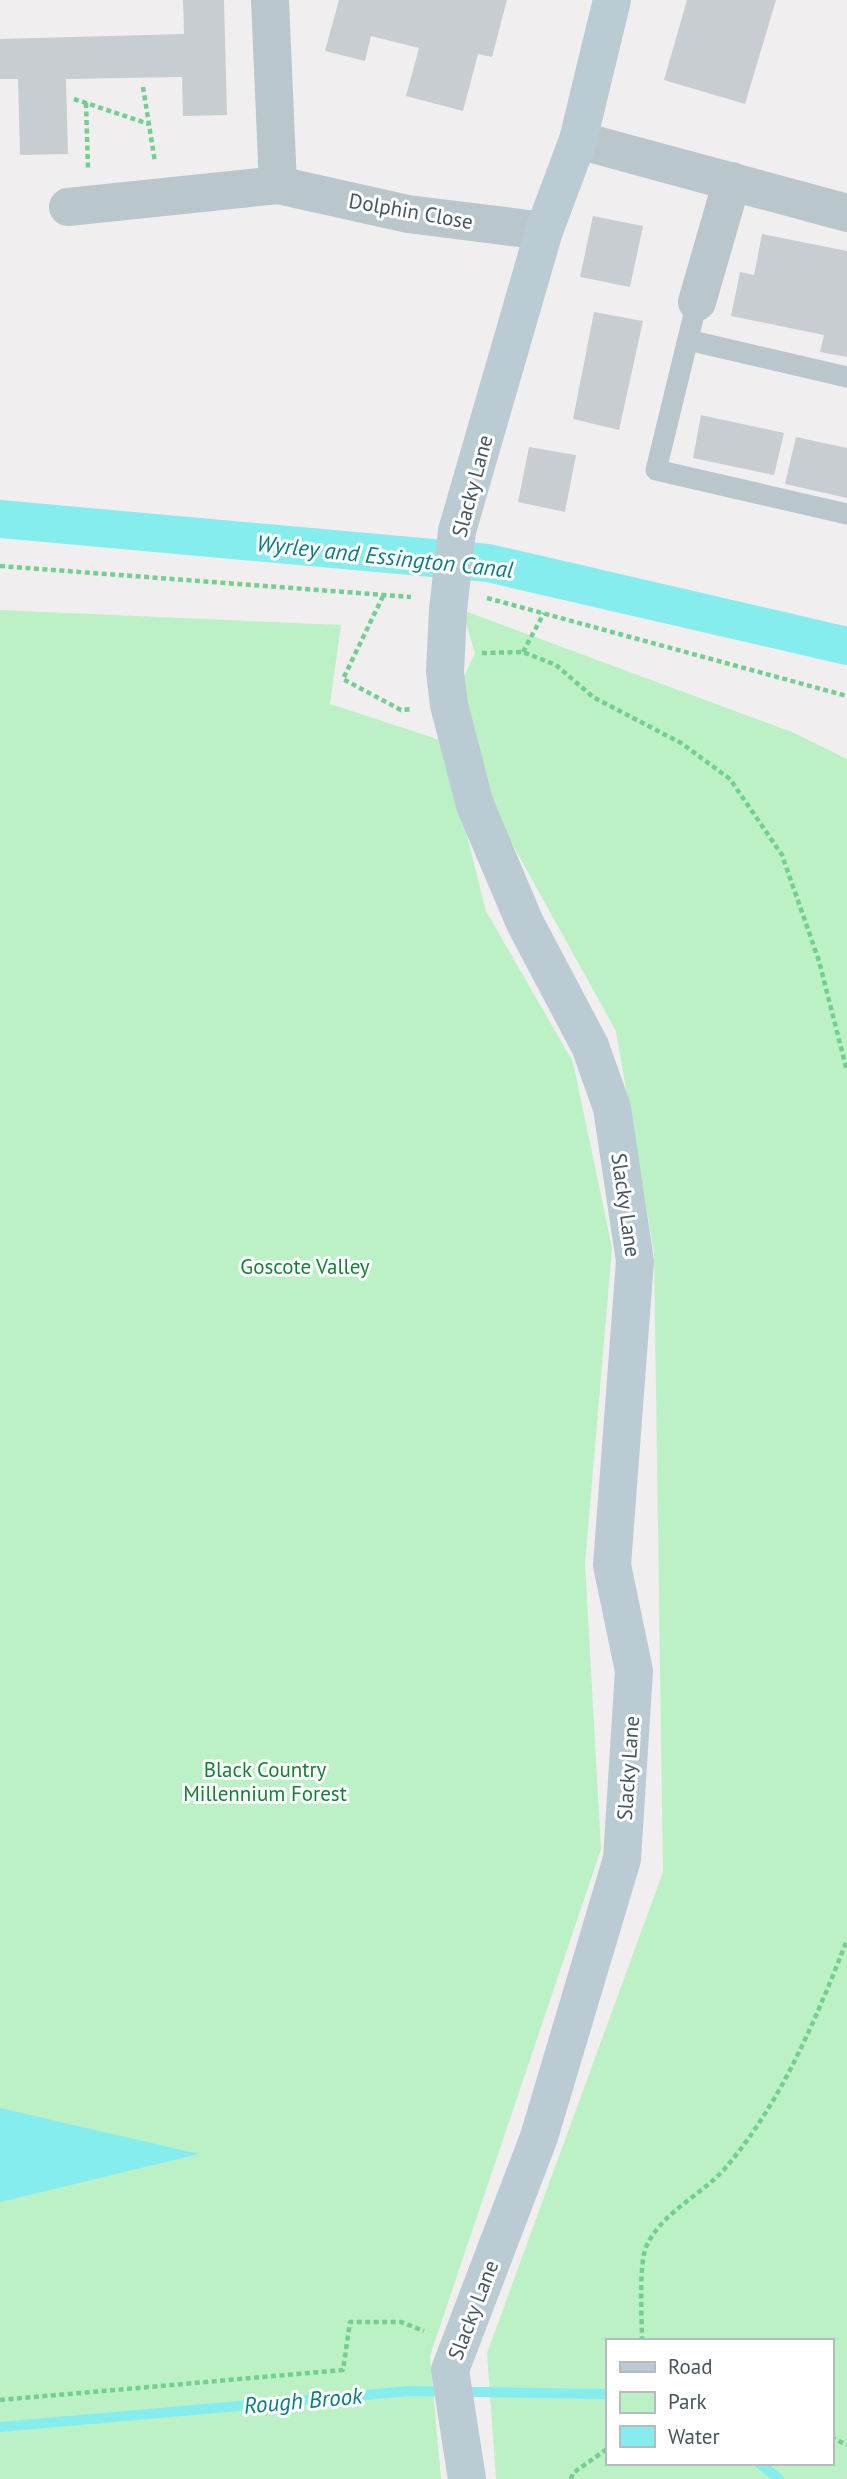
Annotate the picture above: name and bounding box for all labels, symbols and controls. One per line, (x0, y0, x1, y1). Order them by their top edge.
street label: Dolphin Close (347, 187, 475, 235)
street label: Slacky Lane (445, 432, 499, 540)
water label: Wyrley and Essington Canal (255, 528, 515, 584)
street label: Slacky Lane (605, 1151, 647, 1259)
park label: Goscote Valley (240, 1253, 370, 1280)
street label: Slacky Lane (611, 1715, 645, 1821)
park label: Black Country Millennium Forest (183, 1756, 347, 1807)
street label: Slacky Lane (442, 2256, 504, 2364)
legend (606, 2339, 833, 2465)
text: Road (668, 2353, 712, 2380)
water label: Rough Brook (243, 2380, 365, 2420)
text: Park (668, 2388, 707, 2415)
text: Water (668, 2423, 720, 2450)

